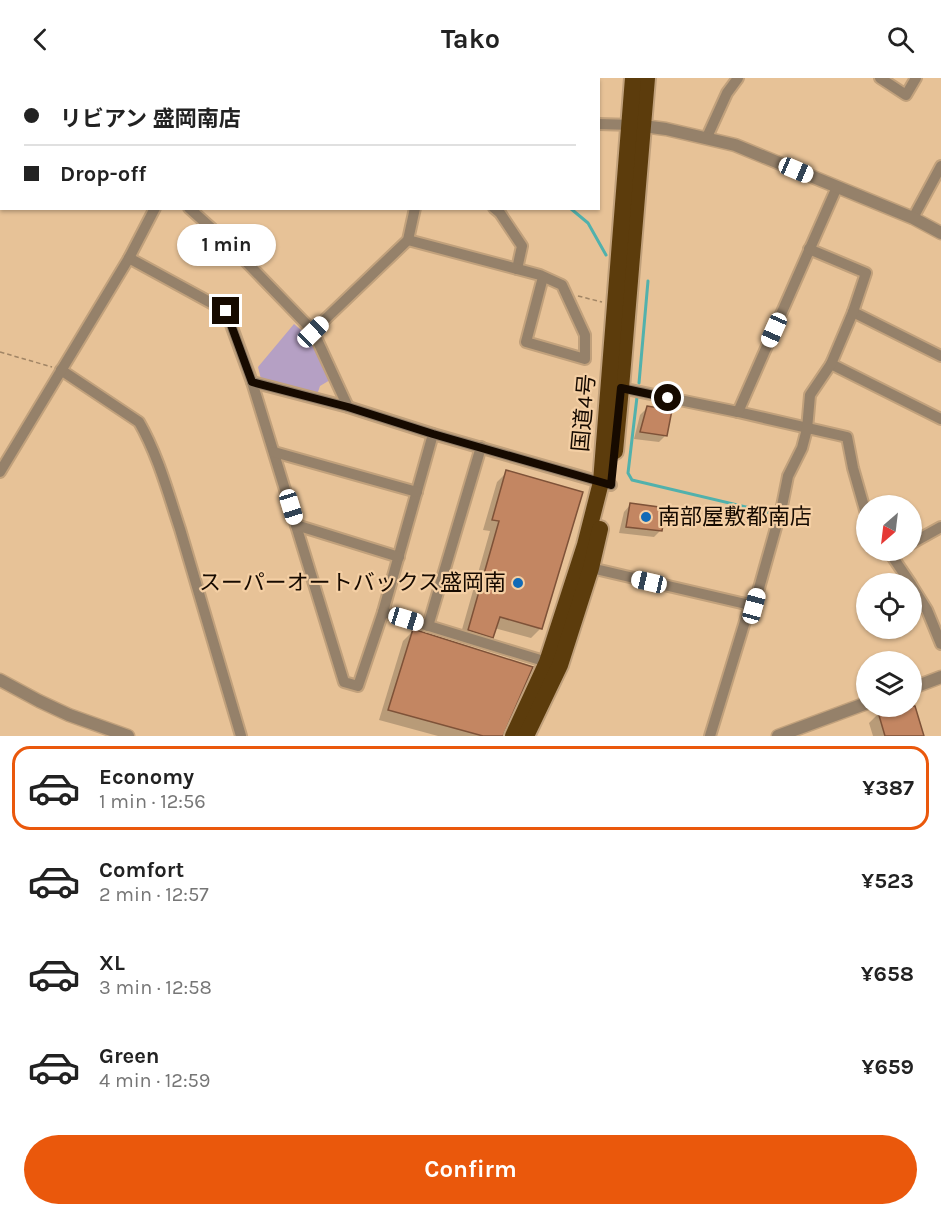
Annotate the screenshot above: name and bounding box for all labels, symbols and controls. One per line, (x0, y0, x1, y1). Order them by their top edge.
icon: back (24, 23, 57, 56)
text: Tako (441, 23, 500, 55)
icon: search (884, 23, 917, 56)
text: リビアン 盛岡南店 (60, 106, 241, 132)
car (776, 155, 816, 185)
text: Drop-off (60, 161, 146, 187)
callout: 1 min (176, 224, 276, 266)
text: 1 min (201, 233, 252, 256)
route end (212, 297, 239, 324)
car (758, 310, 790, 350)
car (294, 313, 332, 351)
street label: 国道4号 (568, 373, 600, 453)
route start (654, 384, 681, 411)
car (277, 487, 305, 527)
north arrow (856, 495, 922, 561)
map controls (856, 495, 922, 717)
place label: 南部屋敷都南店 (658, 504, 812, 530)
marker: 南部屋敷都南店 (639, 510, 653, 524)
car (629, 569, 669, 595)
place label: スーパーオートバックス盛岡南 (199, 570, 506, 596)
button: locate (856, 573, 922, 639)
marker: スーパーオートバックス盛岡南 (511, 576, 525, 590)
car (741, 586, 767, 626)
car (386, 605, 426, 633)
button: layers (856, 651, 922, 717)
icon: car (27, 761, 81, 815)
text: Economy (99, 764, 194, 790)
text: ¥387 (862, 775, 914, 801)
text: 1 min · 12:56 (99, 790, 206, 813)
icon: car (27, 854, 81, 908)
text: Comfort (99, 857, 184, 883)
text: ¥523 (861, 868, 914, 894)
text: 2 min · 12:57 (99, 883, 209, 906)
icon: car (27, 947, 81, 1001)
text: XL (99, 950, 125, 976)
text: ¥658 (861, 961, 914, 987)
text: 3 min · 12:58 (99, 976, 212, 999)
icon: car (27, 1040, 81, 1094)
text: Green (99, 1043, 160, 1069)
text: ¥659 (862, 1054, 914, 1080)
text: 4 min · 12:59 (99, 1069, 210, 1092)
button: Confirm (24, 1135, 917, 1204)

